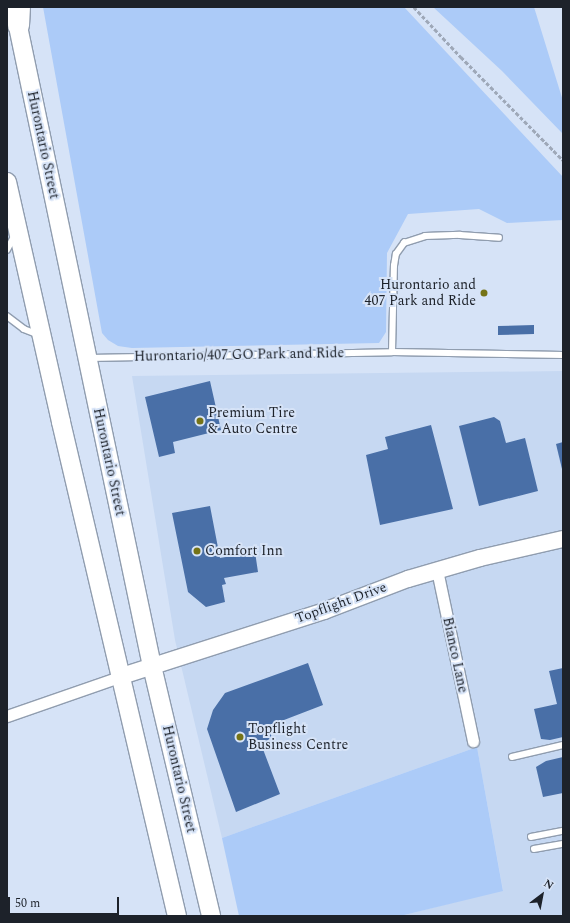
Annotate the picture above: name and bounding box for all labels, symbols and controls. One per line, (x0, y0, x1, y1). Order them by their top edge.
street label: Hurontario Street (23, 89, 63, 201)
place label: Hurontario and 407 Park and Ride (365, 277, 476, 310)
marker: Hurontario and 407 Park and Ride (479, 288, 489, 298)
street label: Hurontario/407 GO Park and Ride (134, 345, 344, 365)
place label: Premium Tire & Auto Centre (208, 405, 298, 438)
street label: Hurontario Street (89, 406, 129, 518)
marker: Premium Tire & Auto Centre (195, 416, 205, 426)
place label: Comfort Inn (205, 543, 283, 559)
marker: Comfort Inn (192, 546, 202, 556)
street label: Topflight Drive (293, 579, 389, 627)
street label: Bianco Lane (439, 616, 471, 694)
place label: Topflight Business Centre (248, 721, 348, 754)
street label: Hurontario Street (158, 724, 200, 834)
marker: Topflight Business Centre (235, 732, 245, 742)
north arrow (522, 875, 562, 915)
text: N (540, 875, 557, 894)
scale bar (10, 889, 121, 915)
text: 50 m (15, 894, 40, 913)

